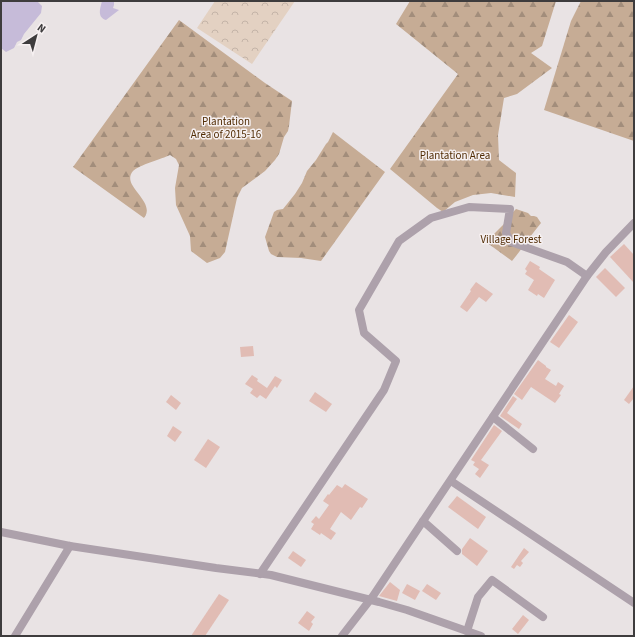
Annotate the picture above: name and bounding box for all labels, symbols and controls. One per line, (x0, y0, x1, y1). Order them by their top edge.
north arrow (16, 16, 56, 56)
text: N (34, 20, 49, 37)
park label: Plantation Area of 2015-16 (191, 114, 262, 142)
park label: Plantation Area (420, 148, 490, 163)
park label: Village Forest (480, 232, 542, 247)

